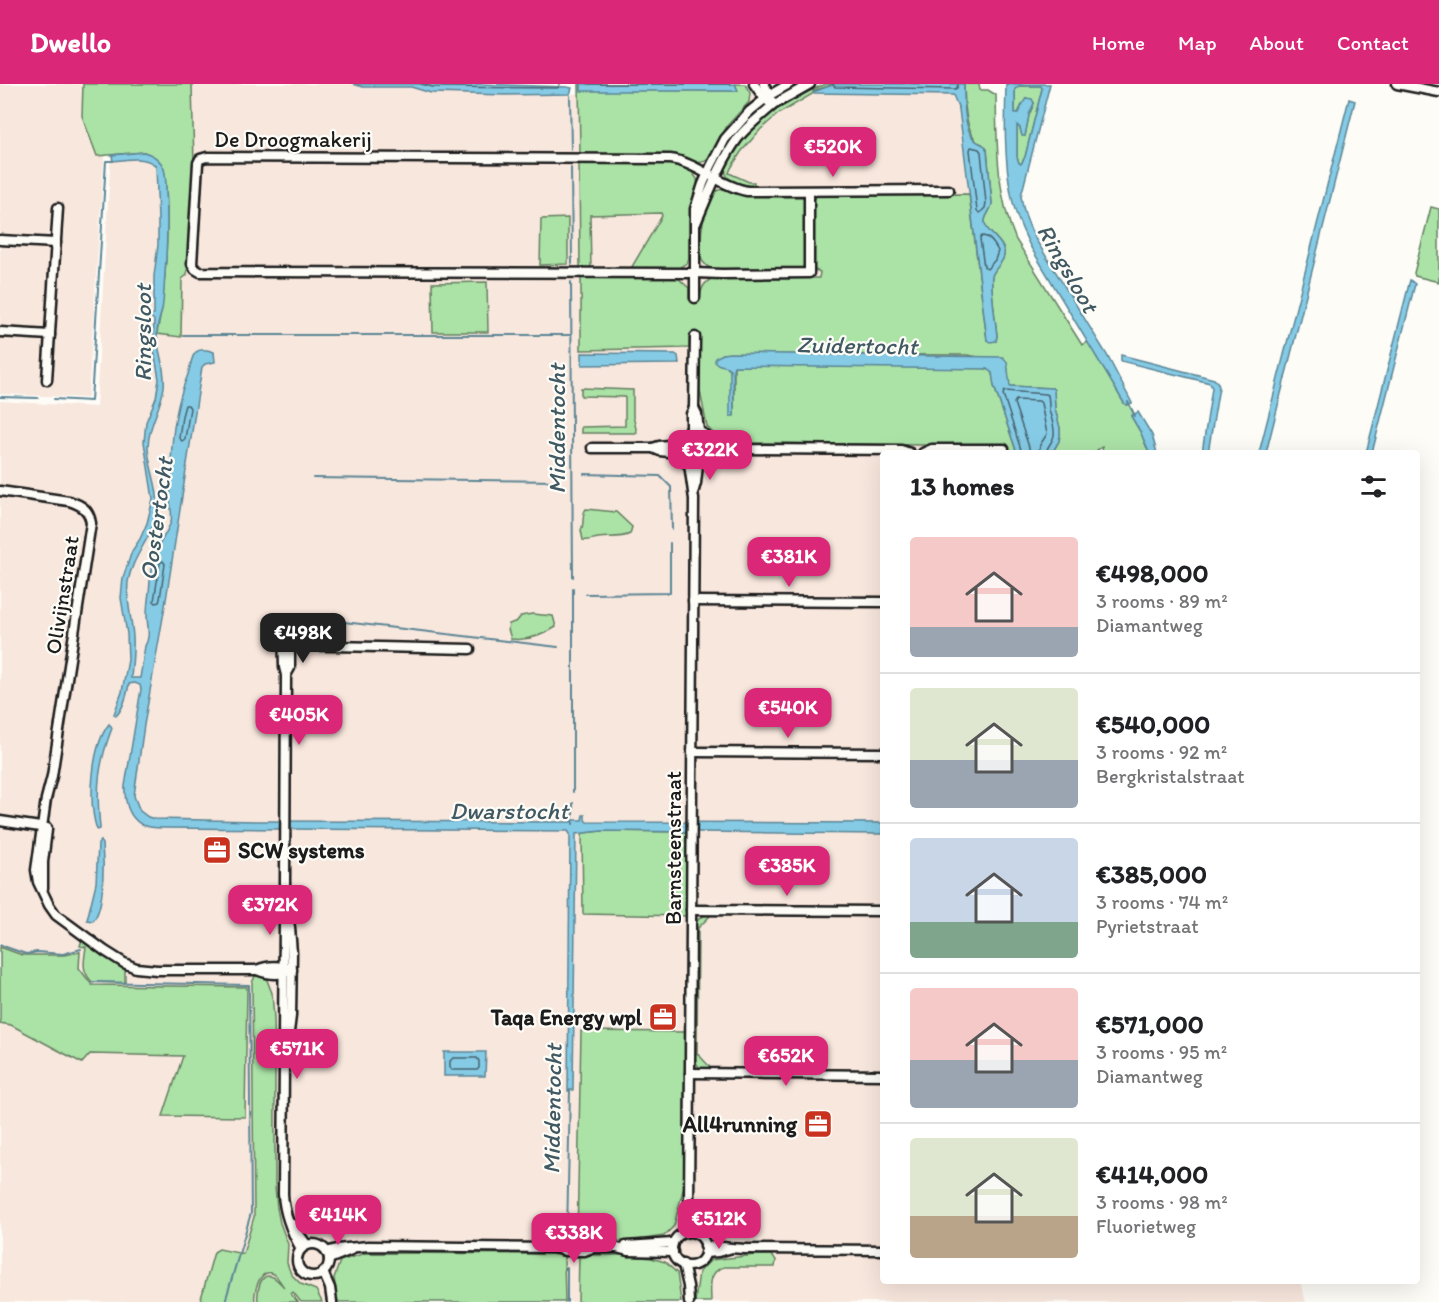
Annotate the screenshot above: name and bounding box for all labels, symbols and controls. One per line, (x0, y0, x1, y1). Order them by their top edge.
text: Dwello (30, 25, 111, 59)
text: Home (1092, 30, 1145, 55)
text: Map (1178, 30, 1217, 55)
text: About (1250, 30, 1304, 55)
text: Contact (1337, 30, 1409, 55)
street label: De Droogmakerij (214, 126, 372, 153)
pin: €520K (791, 127, 875, 178)
text: €520K (804, 134, 862, 158)
water label: Ringsloot (1031, 219, 1106, 319)
water label: Ringsloot (128, 282, 157, 382)
water label: Zuidertocht (796, 329, 920, 361)
water label: Middentocht (542, 362, 571, 494)
pin: €322K (668, 430, 752, 481)
text: €322K (682, 437, 738, 461)
water label: Oostertocht (133, 454, 179, 582)
text: 13 homes (910, 470, 1014, 502)
icon: filters (1357, 470, 1390, 503)
street label: Olivijnstraat (39, 534, 85, 656)
pin: €381K (747, 537, 831, 588)
text: €381K (761, 544, 817, 568)
text: €498,000 (1096, 557, 1209, 589)
icon: home (958, 561, 1030, 633)
text: 3 rooms · 89 m² (1096, 589, 1228, 613)
pin: €498K (261, 613, 345, 664)
text: Diamantweg (1096, 613, 1203, 637)
text: €498K (274, 620, 332, 644)
pin: €540K (746, 688, 830, 739)
pin: €405K (257, 695, 341, 746)
text: €540K (758, 695, 818, 719)
text: €405K (269, 702, 329, 726)
text: €540,000 (1096, 708, 1210, 740)
icon: home (958, 712, 1030, 784)
text: 3 rooms · 92 m² (1096, 740, 1227, 764)
text: Bergkristalstraat (1096, 764, 1245, 788)
street label: Barnsteenstraat (660, 771, 687, 925)
water label: Dwarstocht (450, 796, 570, 825)
office icon: SCW systems (201, 834, 233, 866)
place label: SCW systems (238, 837, 365, 864)
pin: €385K (745, 846, 829, 897)
text: €385K (759, 853, 815, 877)
text: €385,000 (1096, 858, 1207, 890)
icon: home (958, 862, 1030, 934)
pin: €372K (228, 885, 312, 936)
text: 3 rooms · 74 m² (1096, 890, 1228, 914)
text: €372K (242, 892, 298, 916)
text: Pyrietstraat (1096, 914, 1199, 938)
office icon: Taqa Energy wpl (647, 1001, 679, 1033)
place label: Taqa Energy wpl (490, 1004, 643, 1031)
text: €571,000 (1096, 1008, 1204, 1040)
icon: home (958, 1012, 1030, 1084)
pin: €571K (255, 1029, 339, 1080)
text: €571K (270, 1036, 324, 1060)
pin: €652K (744, 1036, 828, 1087)
text: 3 rooms · 95 m² (1096, 1040, 1227, 1064)
water label: Middentocht (536, 1042, 568, 1174)
text: €652K (758, 1043, 814, 1067)
text: Diamantweg (1096, 1064, 1203, 1088)
office icon: All4running (802, 1108, 834, 1140)
place label: All4running (682, 1111, 798, 1138)
text: €414,000 (1096, 1158, 1208, 1190)
icon: home (958, 1162, 1030, 1234)
text: 3 rooms · 98 m² (1096, 1190, 1228, 1214)
pin: €414K (296, 1195, 380, 1246)
pin: €512K (677, 1199, 761, 1250)
text: €414K (309, 1202, 367, 1226)
text: €512K (692, 1206, 746, 1230)
pin: €338K (532, 1213, 616, 1264)
text: Fluorietweg (1096, 1214, 1196, 1238)
text: €338K (546, 1220, 602, 1244)

